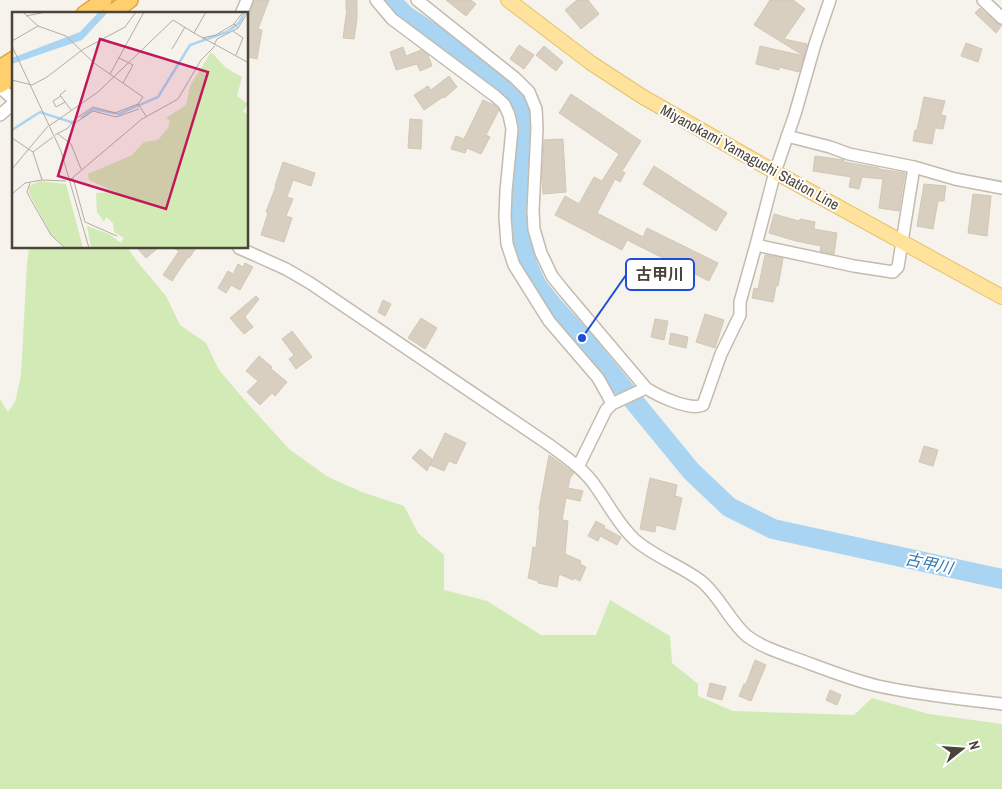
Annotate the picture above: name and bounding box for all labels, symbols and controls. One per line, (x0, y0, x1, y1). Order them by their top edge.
inset map (12, 12, 249, 249)
street label: Miyanokami Yamaguchi Station Line (657, 99, 843, 215)
callout: 古甲川 (626, 259, 694, 290)
text: 古甲川 (636, 263, 684, 285)
water label: 古甲川 (903, 547, 957, 579)
north arrow (937, 724, 987, 774)
text: N (965, 739, 984, 752)

